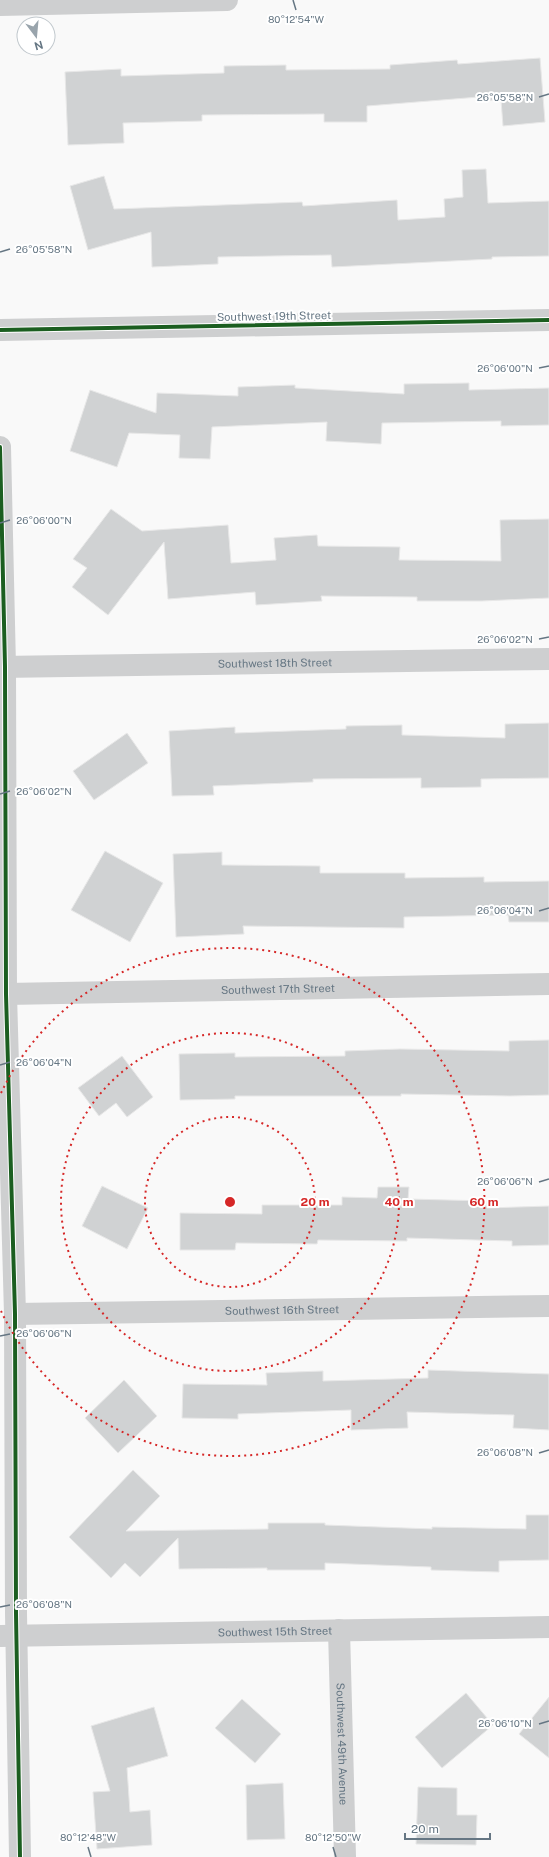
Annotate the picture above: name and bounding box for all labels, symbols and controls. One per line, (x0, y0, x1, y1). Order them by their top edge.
text: 80°12'54"W (268, 13, 325, 25)
north arrow (16, 16, 56, 56)
text: N (33, 39, 45, 53)
text: 26°05'58"N (477, 91, 533, 103)
text: 26°05'58"N (16, 243, 72, 255)
street label: Southwest 19th Street (217, 309, 331, 323)
text: 26°06'00"N (477, 362, 533, 374)
text: 26°06'00"N (16, 514, 72, 526)
text: 26°06'02"N (477, 633, 533, 645)
street label: Southwest 18th Street (218, 656, 332, 670)
text: 26°06'02"N (16, 785, 72, 797)
text: 26°06'04"N (477, 904, 533, 916)
street label: Southwest 17th Street (221, 982, 335, 996)
text: 26°06'04"N (16, 1056, 72, 1068)
text: 26°06'06"N (477, 1175, 533, 1187)
centre of rings (223, 1195, 237, 1209)
text: 20 m (301, 1195, 330, 1209)
text: 40 m (384, 1195, 414, 1209)
text: 60 m (469, 1195, 499, 1209)
street label: Southwest 16th Street (225, 1303, 339, 1317)
text: 26°06'06"N (16, 1327, 72, 1339)
text: 26°06'08"N (477, 1446, 533, 1458)
text: 26°06'08"N (16, 1598, 72, 1610)
street label: Southwest 15th Street (218, 1625, 332, 1638)
street label: Southwest 49th Avenue (334, 1683, 350, 1805)
text: 26°06'10"N (478, 1717, 532, 1729)
scale bar (405, 1815, 490, 1841)
text: 20 m (411, 1822, 439, 1836)
text: 80°12'48"W (60, 1831, 117, 1843)
text: 80°12'50"W (305, 1831, 361, 1843)

